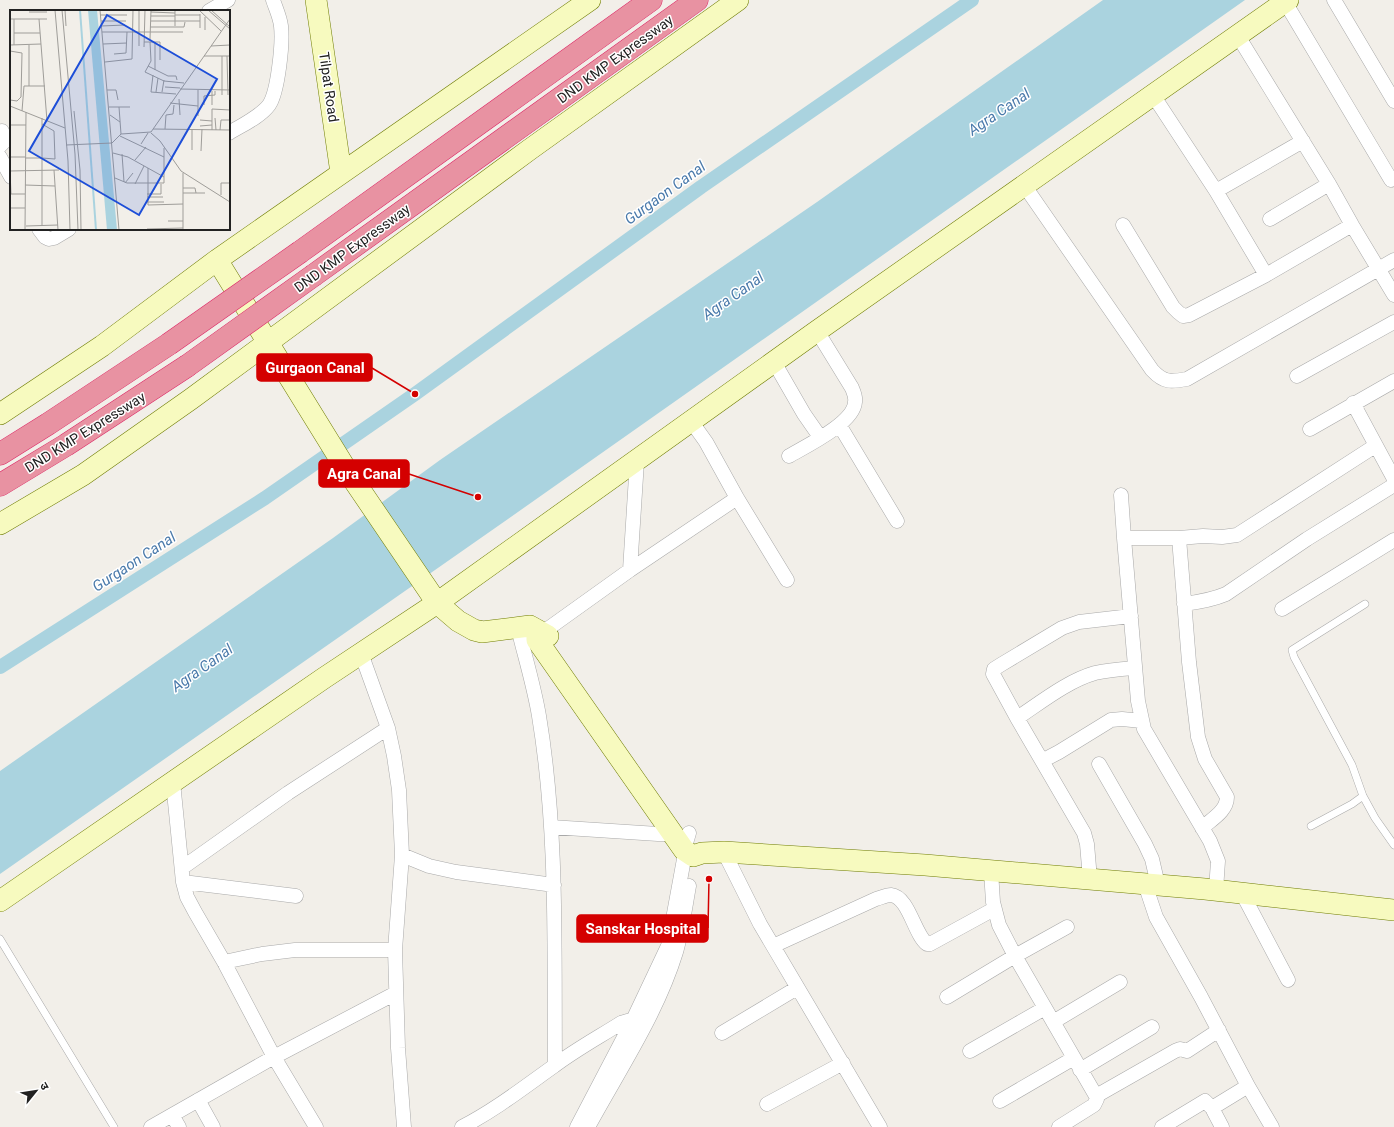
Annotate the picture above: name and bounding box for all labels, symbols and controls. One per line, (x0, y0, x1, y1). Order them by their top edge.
inset map (10, 10, 230, 230)
street label: DND KMP Expressway (554, 11, 676, 106)
street label: Tilpat Road (316, 51, 342, 123)
water label: Agra Canal (964, 84, 1034, 140)
water label: Gurgaon Canal (621, 157, 709, 228)
street label: DND KMP Expressway (291, 200, 413, 295)
water label: Agra Canal (698, 268, 768, 324)
callout: Gurgaon Canal (257, 354, 372, 381)
text: Gurgaon Canal (265, 359, 365, 377)
street label: DND KMP Expressway (22, 388, 149, 476)
callout: Agra Canal (319, 460, 409, 487)
text: Agra Canal (327, 465, 401, 483)
water label: Gurgaon Canal (89, 528, 179, 596)
water label: Agra Canal (167, 640, 237, 696)
callout: Sanskar Hospital (577, 915, 708, 942)
text: Sanskar Hospital (586, 920, 700, 938)
north arrow (16, 1071, 56, 1111)
text: उ (37, 1080, 52, 1093)

